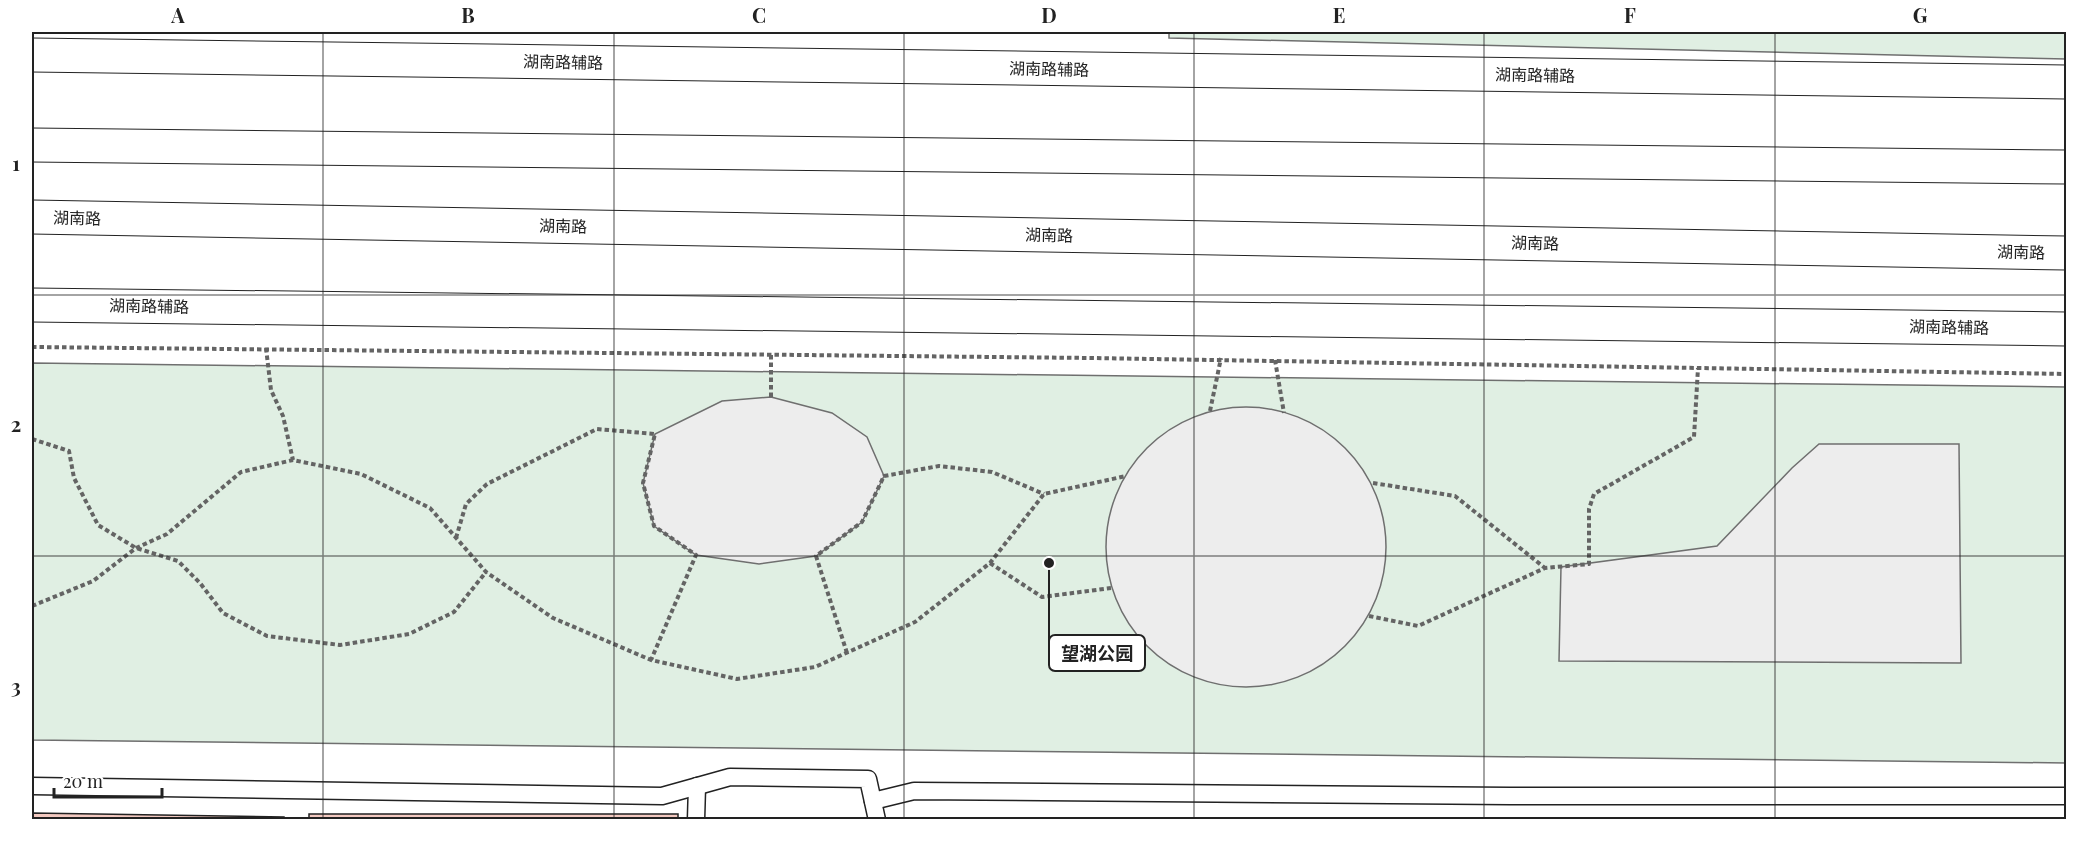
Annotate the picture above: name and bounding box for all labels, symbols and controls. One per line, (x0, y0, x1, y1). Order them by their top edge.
text: A (170, 1, 185, 28)
text: B (461, 1, 475, 28)
text: C (752, 1, 766, 28)
text: D (1041, 1, 1057, 28)
text: E (1333, 1, 1345, 28)
text: F (1624, 1, 1636, 28)
text: G (1913, 1, 1928, 28)
street label: 湖南路辅路 (523, 50, 603, 73)
street label: 湖南路辅路 (1009, 57, 1089, 80)
street label: 湖南路辅路 (1495, 63, 1575, 86)
text: 1 (12, 149, 20, 176)
street label: 湖南路 (53, 207, 101, 228)
street label: 湖南路 (539, 215, 587, 236)
street label: 湖南路 (1025, 224, 1073, 245)
street label: 湖南路 (1511, 232, 1559, 253)
street label: 湖南路 (1997, 241, 2045, 262)
street label: 湖南路辅路 (109, 294, 189, 317)
street label: 湖南路辅路 (1909, 315, 1989, 338)
text: 2 (11, 410, 21, 437)
callout: 望湖公园 (1049, 635, 1145, 671)
text: 望湖公园 (1061, 641, 1133, 665)
text: 3 (11, 672, 21, 699)
scale bar (54, 761, 162, 799)
text: 20 m (63, 769, 103, 793)

